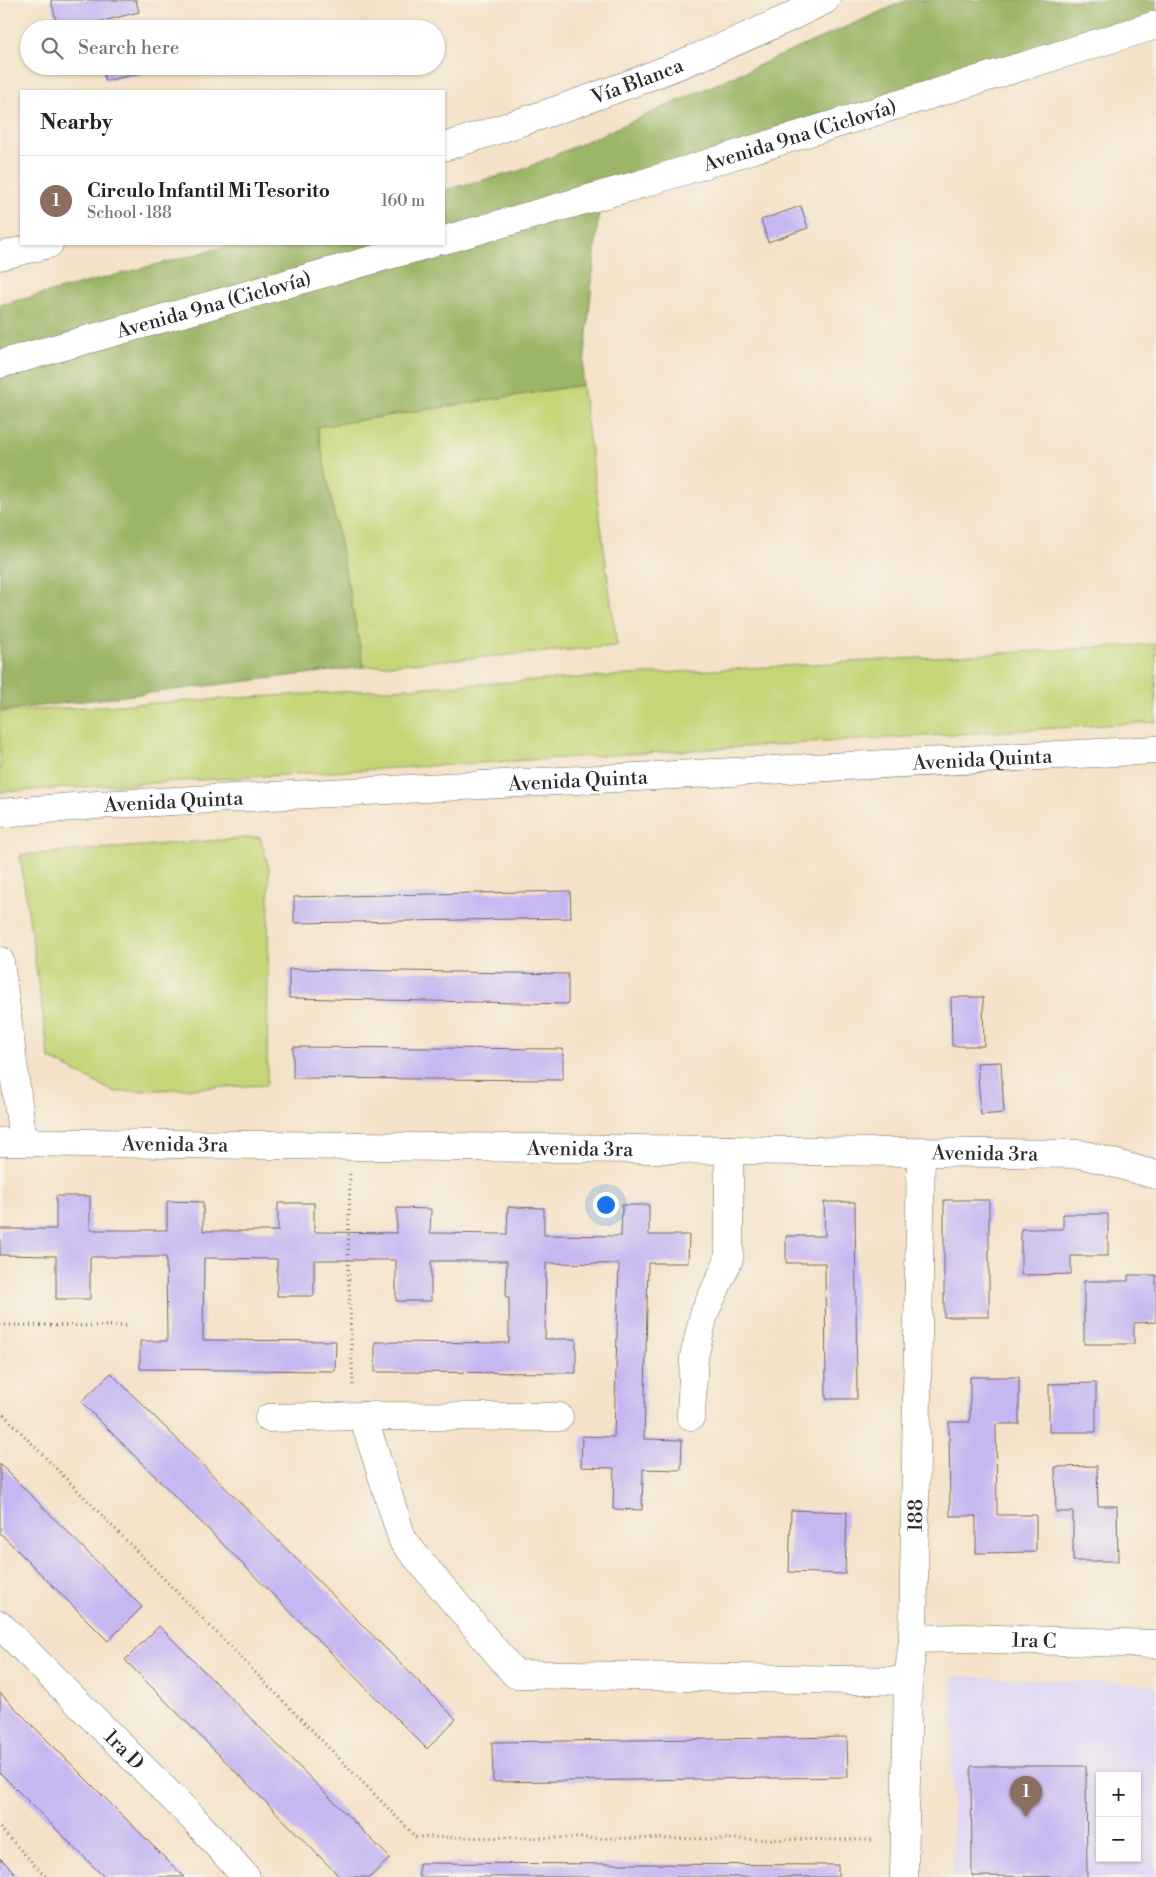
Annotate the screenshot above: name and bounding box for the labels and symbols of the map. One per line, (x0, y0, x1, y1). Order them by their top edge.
street label: Vía Blanca (587, 53, 688, 111)
street label: Avenida 9na (Ciclovía) (700, 95, 900, 178)
street label: Avenida 9na (Ciclovía) (113, 267, 314, 345)
street label: Avenida Quinta (911, 744, 1054, 777)
street label: Avenida Quinta (507, 765, 649, 798)
street label: Avenida Quinta (102, 786, 245, 819)
street label: Avenida 3ra (121, 1132, 229, 1159)
street label: Avenida 3ra (526, 1137, 634, 1163)
street label: Avenida 3ra (931, 1141, 1039, 1168)
your location (593, 1192, 619, 1218)
street label: 188 (904, 1499, 929, 1532)
street label: 1ra C (1011, 1628, 1057, 1655)
street label: 1ra D (98, 1725, 149, 1776)
pin: 1 (1010, 1776, 1042, 1817)

